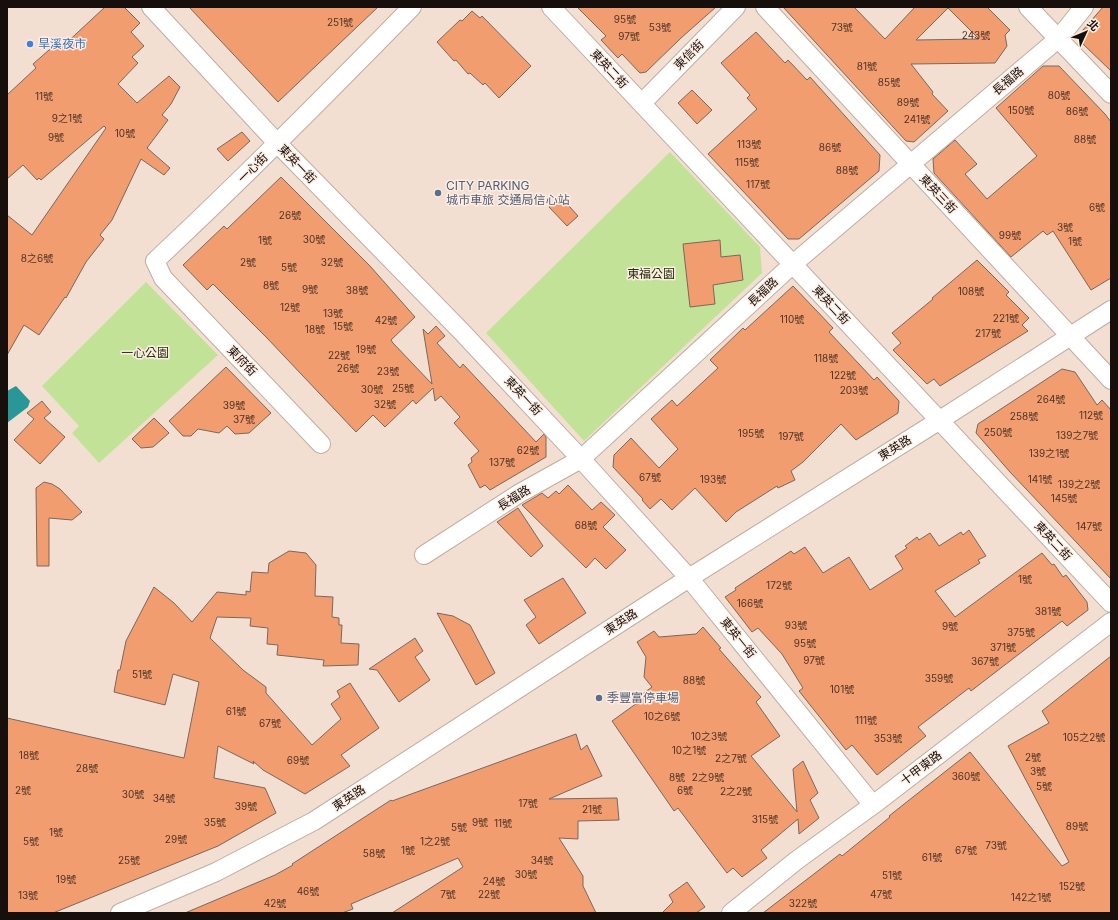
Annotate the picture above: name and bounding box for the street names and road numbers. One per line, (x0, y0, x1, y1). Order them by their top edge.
street label: 東信街 (671, 37, 707, 73)
street label: 東英二街 (588, 46, 631, 91)
street label: 長福路 (989, 63, 1026, 98)
street label: 東英一街 (275, 141, 319, 186)
street label: 一心街 (235, 150, 271, 186)
street label: 東英三街 (917, 171, 960, 216)
street label: 長福路 (744, 274, 781, 309)
street label: 東英二街 (810, 282, 853, 327)
street label: 東府街 (224, 342, 260, 379)
street label: 東英一街 (502, 373, 545, 418)
street label: 東英路 (875, 432, 914, 463)
street label: 長福路 (494, 482, 533, 513)
street label: 東英二街 (1032, 518, 1075, 563)
street label: 東英路 (602, 605, 640, 638)
street label: 東英一街 (717, 614, 759, 661)
street label: 十甲東路 (897, 747, 944, 788)
street label: 東英路 (330, 781, 368, 814)

